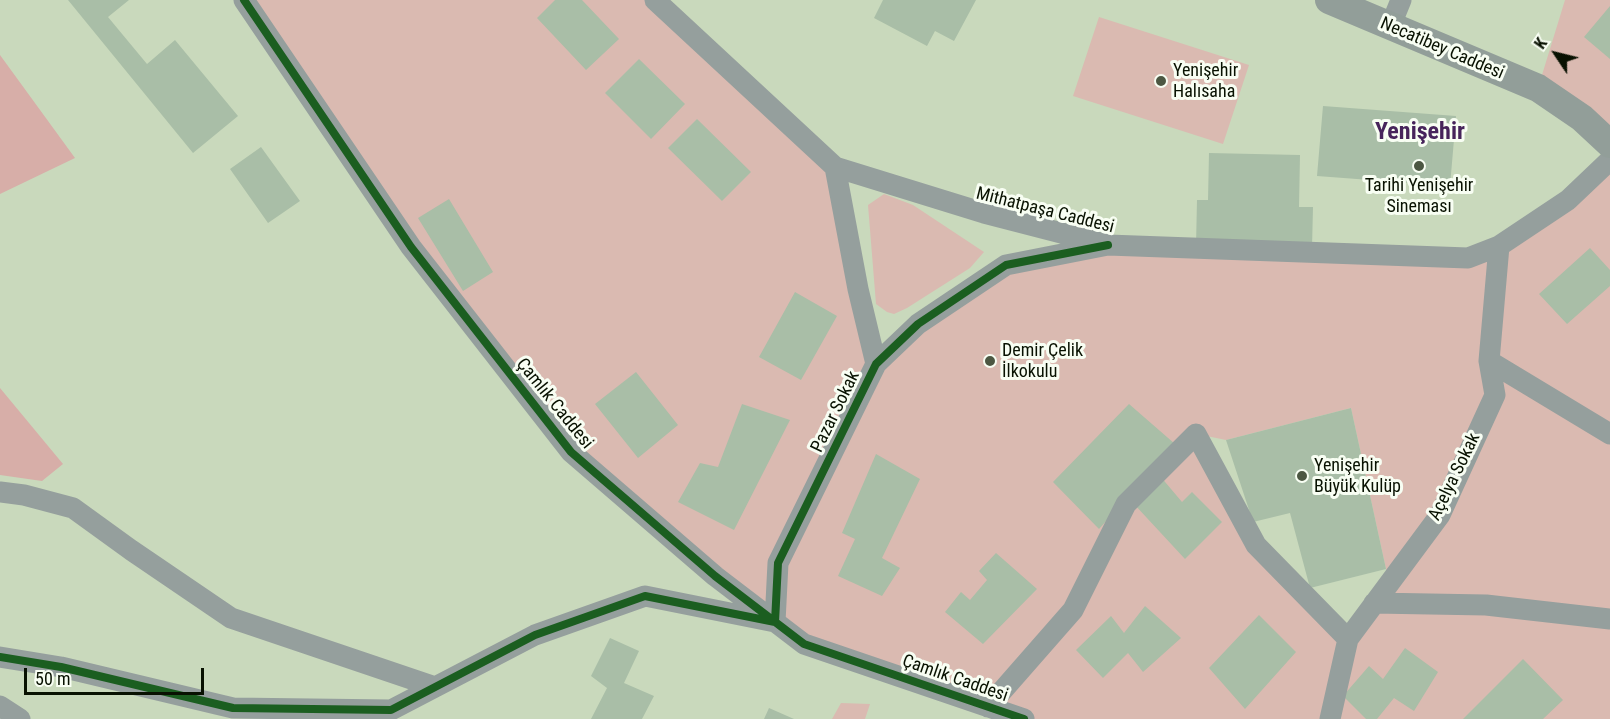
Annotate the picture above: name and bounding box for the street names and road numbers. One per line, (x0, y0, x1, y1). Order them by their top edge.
street label: Necatibey Caddesi (1377, 13, 1507, 85)
street label: Mithatpaşa Caddesi (974, 183, 1116, 239)
street label: Çamlık Caddesi (511, 354, 597, 454)
street label: Pazar Sokak (807, 368, 865, 456)
street label: Açelya Sokak (1425, 430, 1485, 524)
street label: Çamlık Caddesi (899, 651, 1011, 707)

